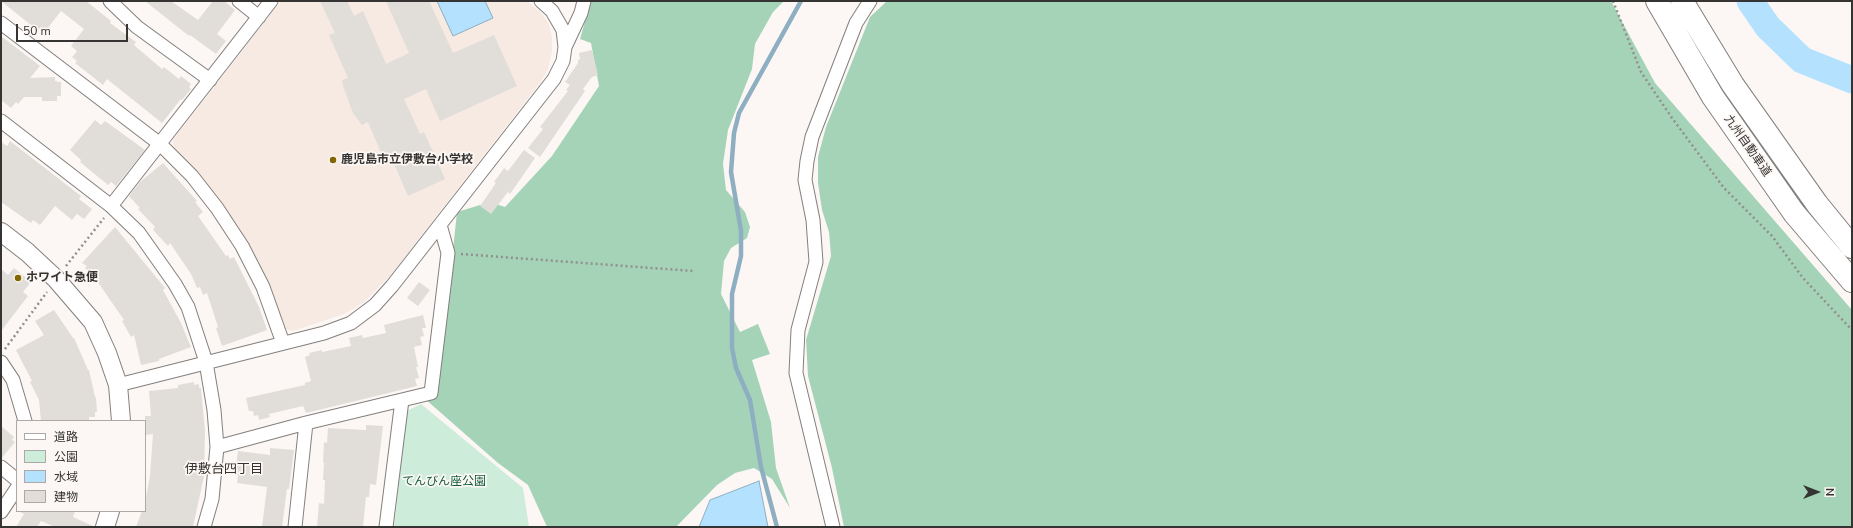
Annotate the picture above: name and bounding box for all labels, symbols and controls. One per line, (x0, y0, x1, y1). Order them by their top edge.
scale bar (18, 16, 130, 42)
text: 50 m (23, 23, 51, 39)
street label: 九州自動車道 (1720, 112, 1774, 180)
place label: 鹿児島市立伊敷台小学校 (341, 153, 473, 167)
marker: 鹿児島市立伊敷台小学校 (328, 155, 338, 165)
place label: ホワイト急便 (26, 271, 98, 285)
marker: ホワイト急便 (13, 273, 23, 283)
legend (16, 420, 146, 512)
text: 道路 (54, 429, 78, 445)
text: 公園 (54, 449, 78, 465)
district label: 伊敷台四丁目 (185, 462, 263, 478)
text: 水域 (54, 469, 78, 485)
north arrow (1797, 472, 1837, 512)
park label: てんびん座公園 (402, 475, 486, 489)
text: N (1822, 488, 1837, 496)
text: 建物 (54, 489, 78, 505)

